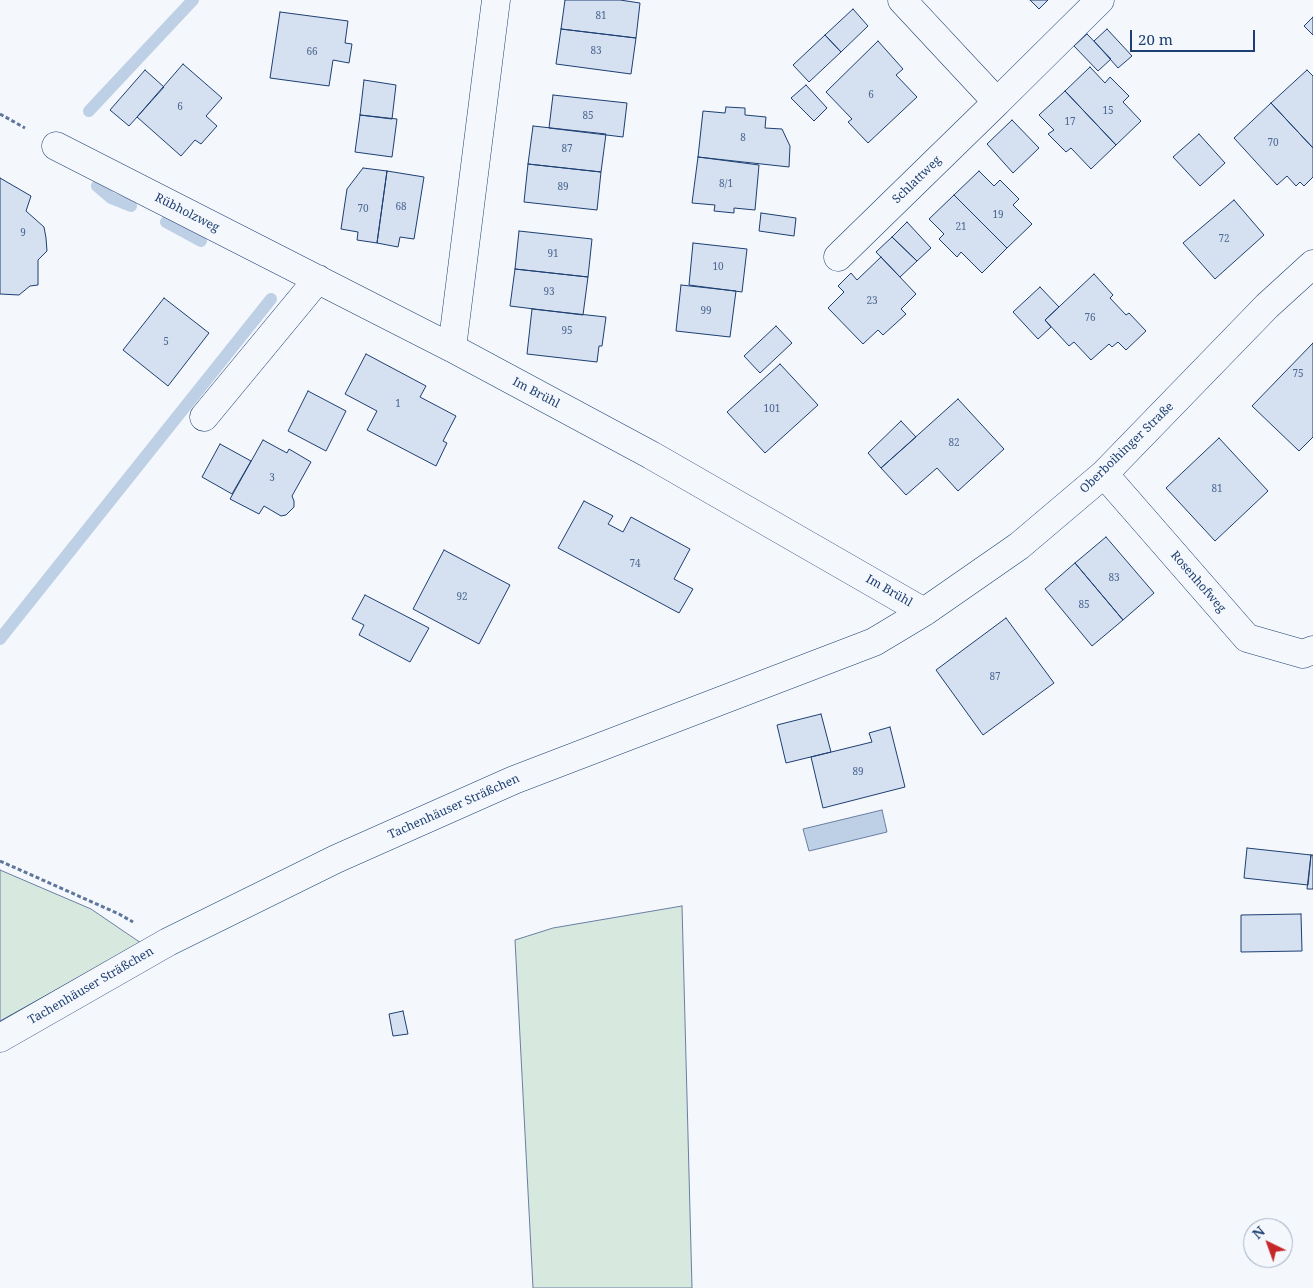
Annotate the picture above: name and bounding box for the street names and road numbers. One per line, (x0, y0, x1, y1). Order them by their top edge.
street label: Schlattweg (890, 153, 944, 207)
street label: Rübholzweg (152, 191, 222, 235)
street label: Im Brühl (510, 375, 562, 411)
street label: Oberboihinger Straße (1077, 400, 1177, 496)
street label: Rosenhofweg (1167, 548, 1229, 616)
street label: Im Brühl (863, 572, 915, 610)
street label: Tachenhäuser Sträßchen (386, 771, 522, 843)
street label: Tachenhäuser Sträßchen (26, 944, 156, 1028)

